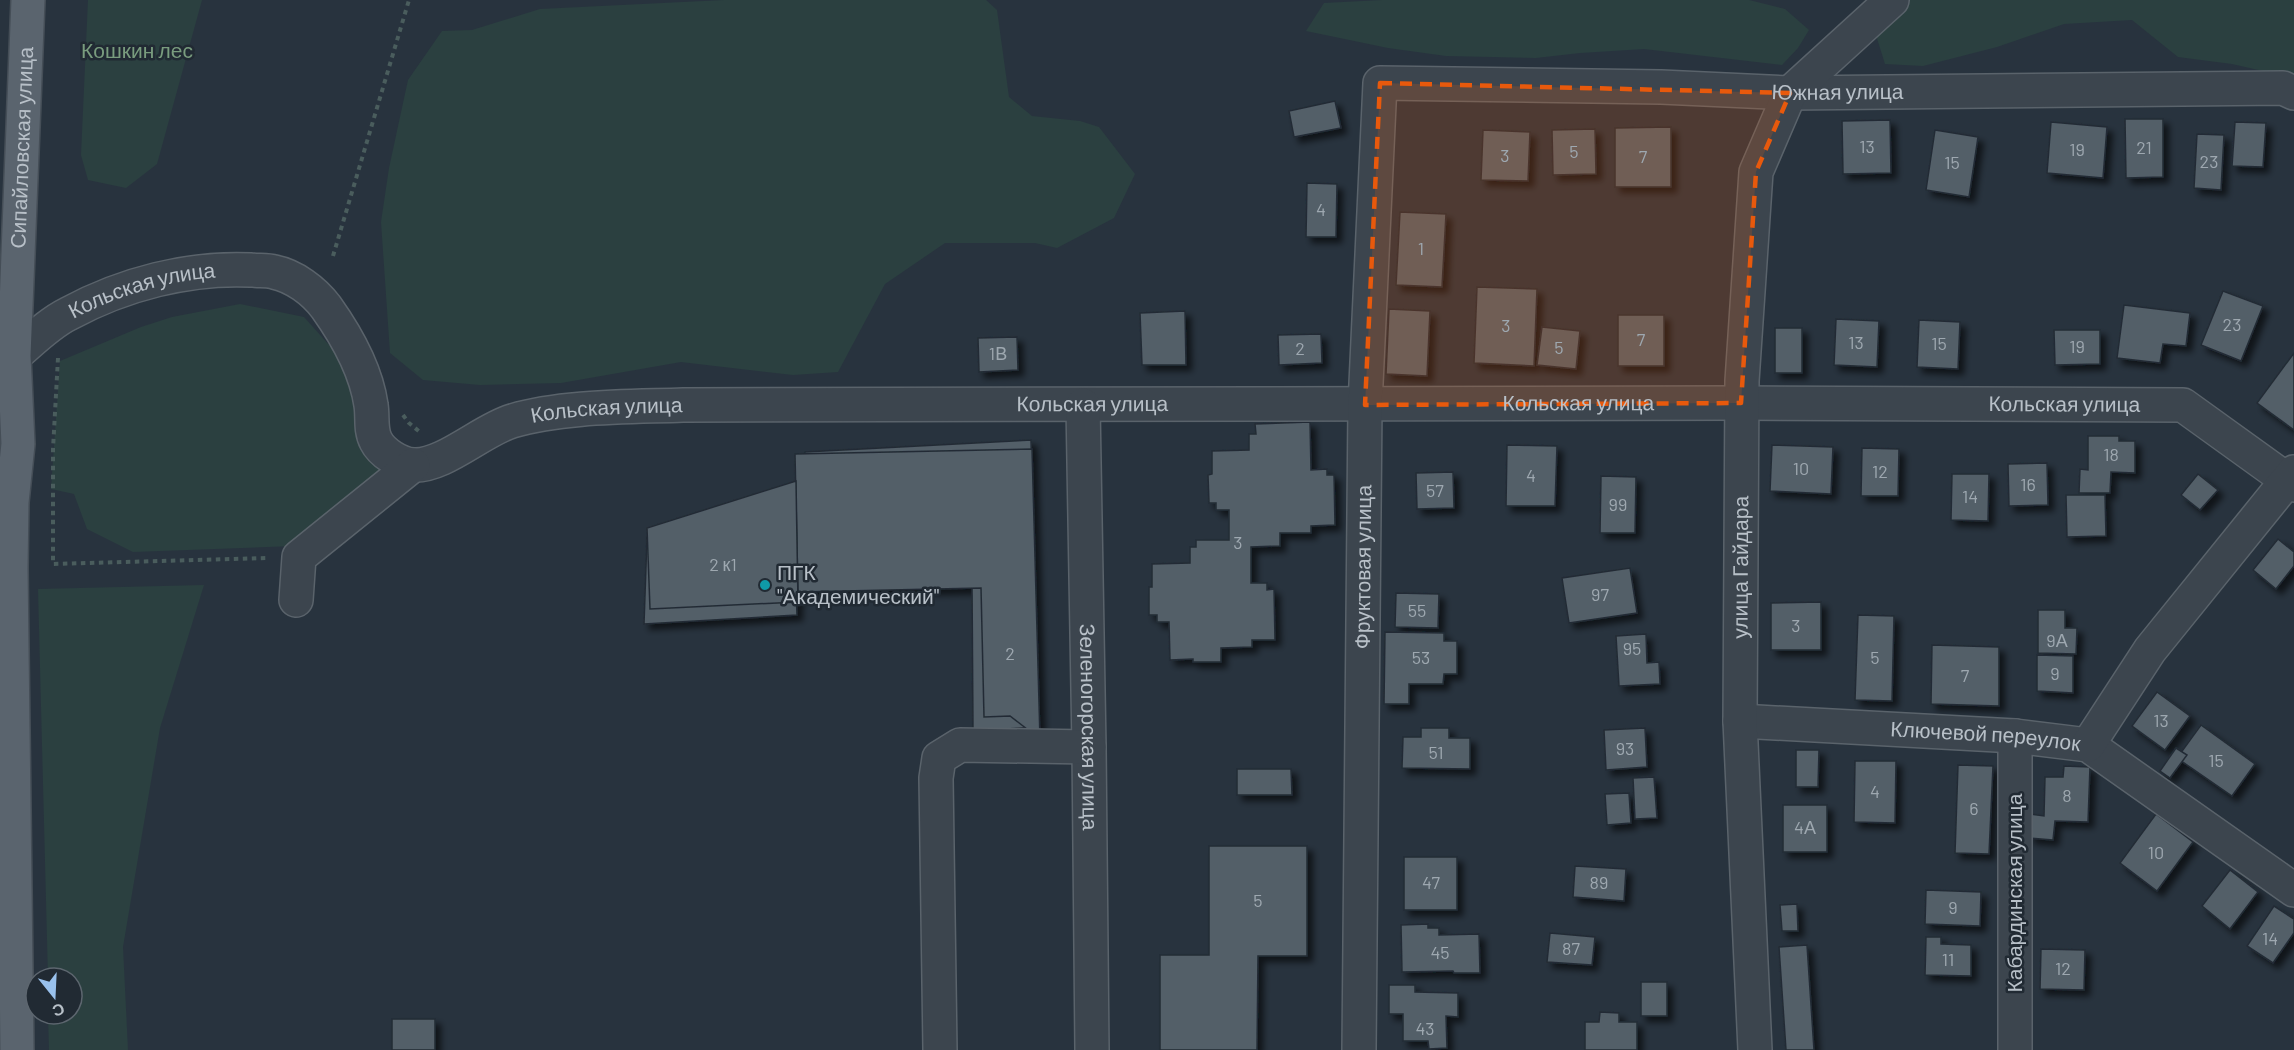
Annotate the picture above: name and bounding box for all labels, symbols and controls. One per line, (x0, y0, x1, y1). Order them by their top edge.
park label: Кошкин лес (81, 37, 193, 62)
street label: Сипайловская улица (4, 46, 37, 249)
street label: Южная улица (1771, 78, 1904, 104)
house number: 13 (1859, 135, 1875, 157)
house number: 21 (2136, 136, 2152, 158)
house number: 19 (2069, 138, 2085, 160)
house number: 5 (1569, 140, 1579, 162)
house number: 3 (1500, 144, 1510, 166)
house number: 7 (1639, 145, 1648, 167)
house number: 23 (2200, 150, 2218, 172)
house number: 15 (1944, 151, 1960, 173)
house number: 4 (1316, 198, 1326, 220)
house number: 1 (1418, 237, 1424, 259)
street label: Кольская улица (64, 256, 216, 323)
house number: 23 (2223, 313, 2241, 335)
house number: 3 (1501, 314, 1511, 336)
house number: 7 (1637, 328, 1646, 350)
house number: 13 (1848, 331, 1864, 353)
house number: 15 (1931, 332, 1947, 354)
house number: 19 (2069, 335, 2085, 357)
house number: 5 (1554, 336, 1564, 358)
house number: 2 (1295, 337, 1305, 359)
house number: 1В (989, 342, 1007, 364)
street label: Кольская улица (1502, 389, 1655, 414)
street label: Кольская улица (1016, 390, 1169, 415)
street label: Кольская улица (1988, 390, 2141, 416)
street label: Кольская улица (528, 391, 683, 427)
house number: 18 (2103, 443, 2119, 465)
house number: 10 (1793, 457, 1809, 479)
house number: 12 (1872, 460, 1888, 482)
house number: 4 (1526, 464, 1536, 486)
house number: 16 (2020, 473, 2036, 495)
house number: 57 (1426, 479, 1444, 501)
street label: Фруктовая улица (1349, 484, 1375, 649)
house number: 14 (1962, 485, 1978, 507)
house number: 99 (1609, 493, 1627, 515)
street label: улица Гайдара (1726, 495, 1752, 639)
house number: 3 (1233, 531, 1243, 553)
house number: 2 к1 (709, 553, 737, 575)
place label: ПГК "Академический" (777, 559, 939, 608)
marker: ПГК "Академический" (758, 578, 772, 592)
house number: 97 (1591, 583, 1609, 605)
house number: 55 (1408, 599, 1426, 621)
house number: 3 (1791, 614, 1801, 636)
street label: Зеленогорская улица (1076, 623, 1104, 831)
house number: 9А (2046, 629, 2068, 651)
house number: 95 (1623, 637, 1641, 659)
house number: 2 (1005, 642, 1015, 664)
house number: 53 (1412, 646, 1430, 668)
house number: 5 (1870, 646, 1880, 668)
house number: 9 (2050, 662, 2060, 684)
house number: 7 (1961, 664, 1970, 686)
house number: 13 (2153, 709, 2169, 731)
street label: Ключевой переулок (1890, 715, 2083, 755)
house number: 93 (1616, 737, 1634, 759)
house number: 51 (1428, 741, 1444, 763)
house number: 15 (2208, 749, 2224, 771)
house number: 4 (1870, 780, 1880, 802)
house number: 8 (2062, 784, 2072, 806)
street label: Кабардинская улица (2001, 793, 2026, 993)
house number: 6 (1969, 797, 1979, 819)
house number: 4А (1794, 816, 1816, 838)
house number: 10 (2148, 841, 2164, 863)
house number: 47 (1422, 871, 1440, 893)
house number: 89 (1590, 871, 1608, 893)
house number: 5 (1253, 889, 1263, 911)
house number: 9 (1948, 896, 1958, 918)
house number: 14 (2262, 927, 2278, 949)
house number: 87 (1562, 937, 1580, 959)
house number: 45 (1430, 941, 1450, 963)
house number: 11 (1942, 948, 1954, 970)
house number: 12 (2055, 957, 2071, 979)
north arrow (24, 966, 84, 1026)
text: С (50, 1000, 67, 1022)
house number: 43 (1415, 1017, 1435, 1039)

